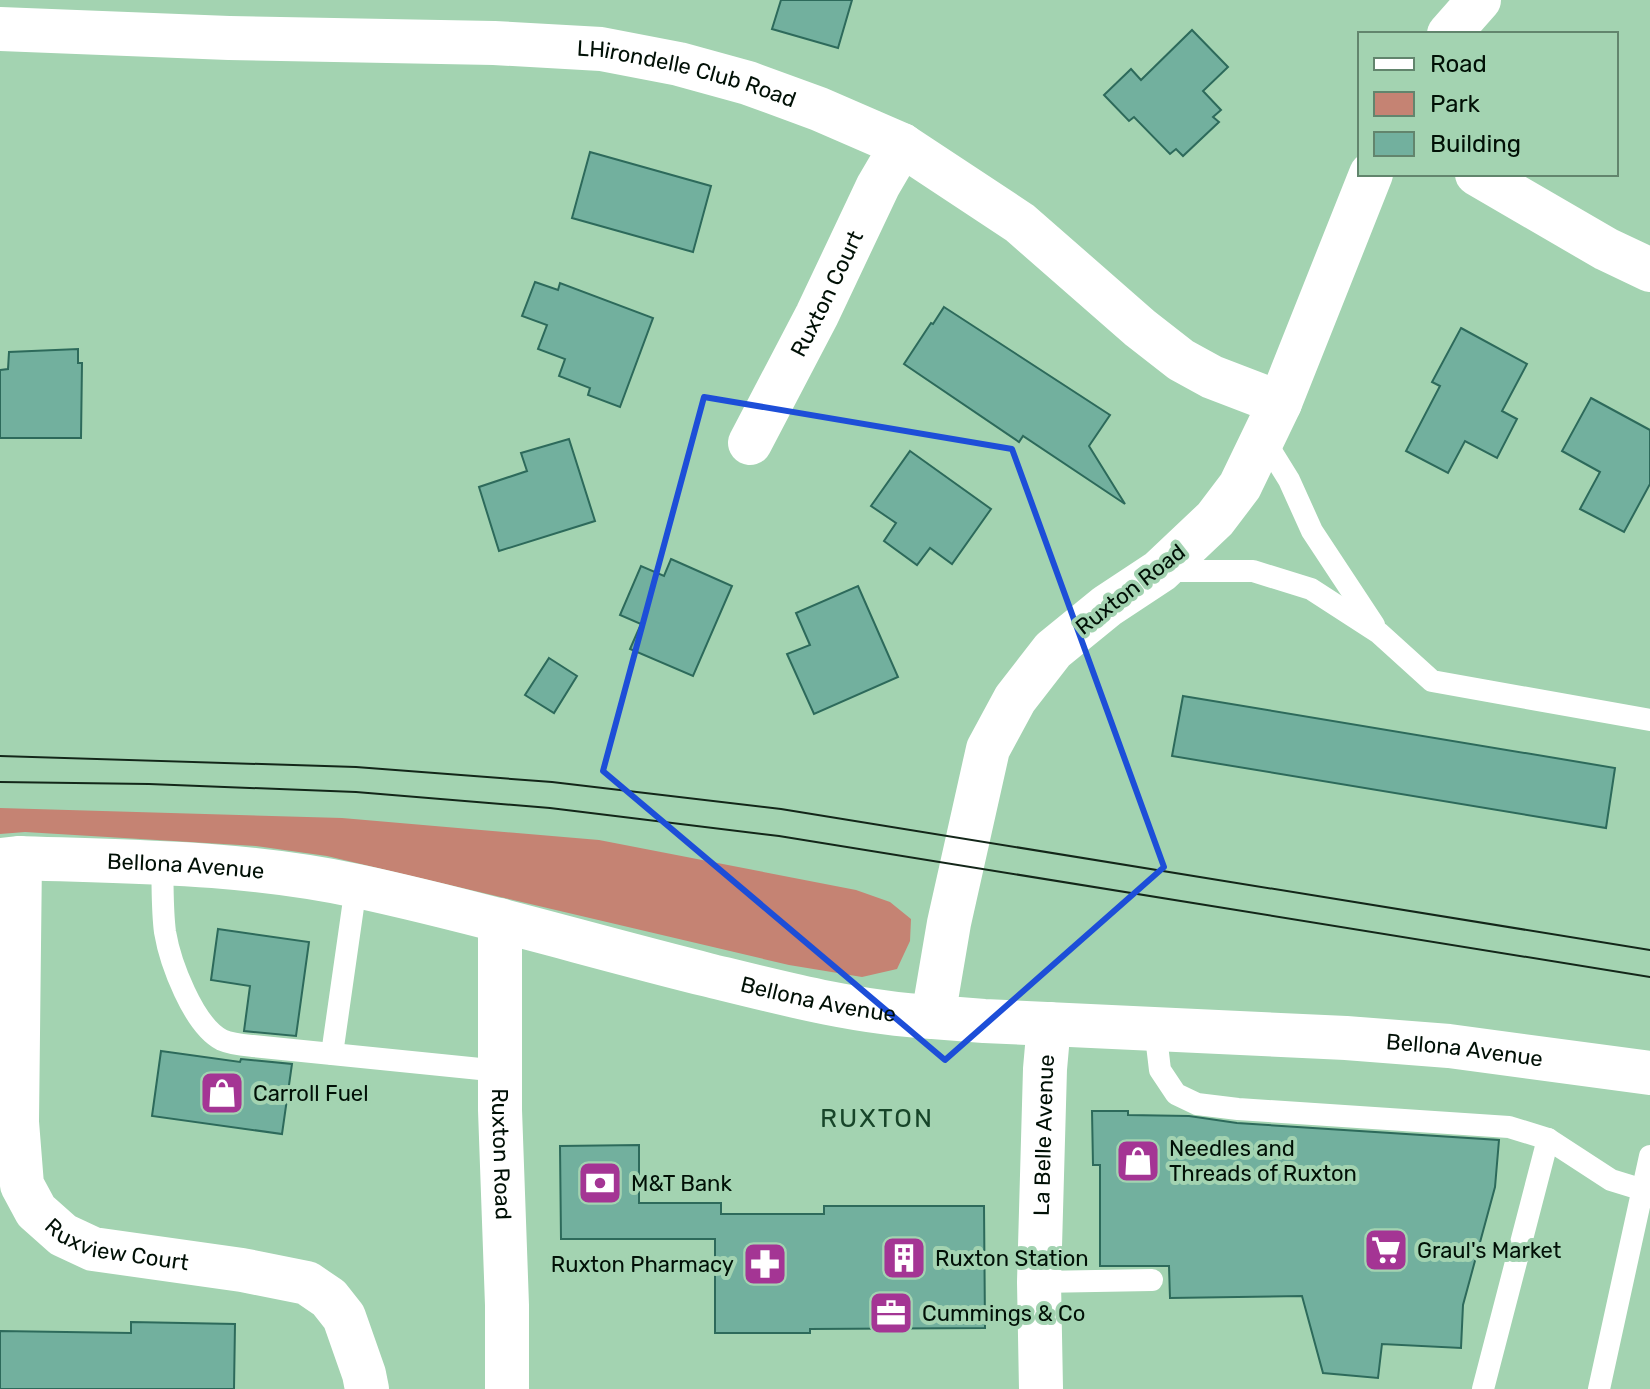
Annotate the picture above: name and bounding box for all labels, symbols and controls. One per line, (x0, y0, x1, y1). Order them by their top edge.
legend (1358, 32, 1618, 176)
street label: LHirondelle Club Road (576, 35, 800, 113)
text: Road (1430, 50, 1487, 78)
text: Park (1430, 90, 1481, 118)
text: Building (1430, 130, 1521, 158)
street label: Ruxton Court (785, 226, 869, 361)
street label: Ruxton Road (1070, 538, 1190, 641)
street label: Bellona Avenue (106, 848, 266, 885)
street label: Bellona Avenue (738, 971, 898, 1028)
street label: Bellona Avenue (1385, 1028, 1545, 1072)
street label: La Belle Avenue (1028, 1053, 1060, 1216)
shop icon: Carroll Fuel (198, 1069, 246, 1117)
place label: Carroll Fuel (253, 1080, 369, 1107)
street label: Ruxton Road (486, 1088, 517, 1220)
district label: RUXTON (820, 1103, 934, 1134)
place label: Needles and Threads of Ruxton (1169, 1135, 1357, 1187)
shop icon: Needles and Threads of Ruxton (1114, 1137, 1162, 1185)
bank icon: M&T Bank (576, 1159, 624, 1207)
place label: M&T Bank (631, 1170, 732, 1197)
street label: Ruxview Court (39, 1212, 191, 1276)
supermarket icon: Graul's Market (1362, 1226, 1410, 1274)
building icon: Ruxton Station (880, 1234, 928, 1282)
place label: Graul's Market (1417, 1237, 1562, 1264)
pharmacy icon: Ruxton Pharmacy (741, 1240, 789, 1288)
place label: Ruxton Station (935, 1245, 1089, 1272)
place label: Ruxton Pharmacy (551, 1251, 734, 1278)
office icon: Cummings & Co (867, 1289, 915, 1337)
place label: Cummings & Co (922, 1300, 1085, 1327)

